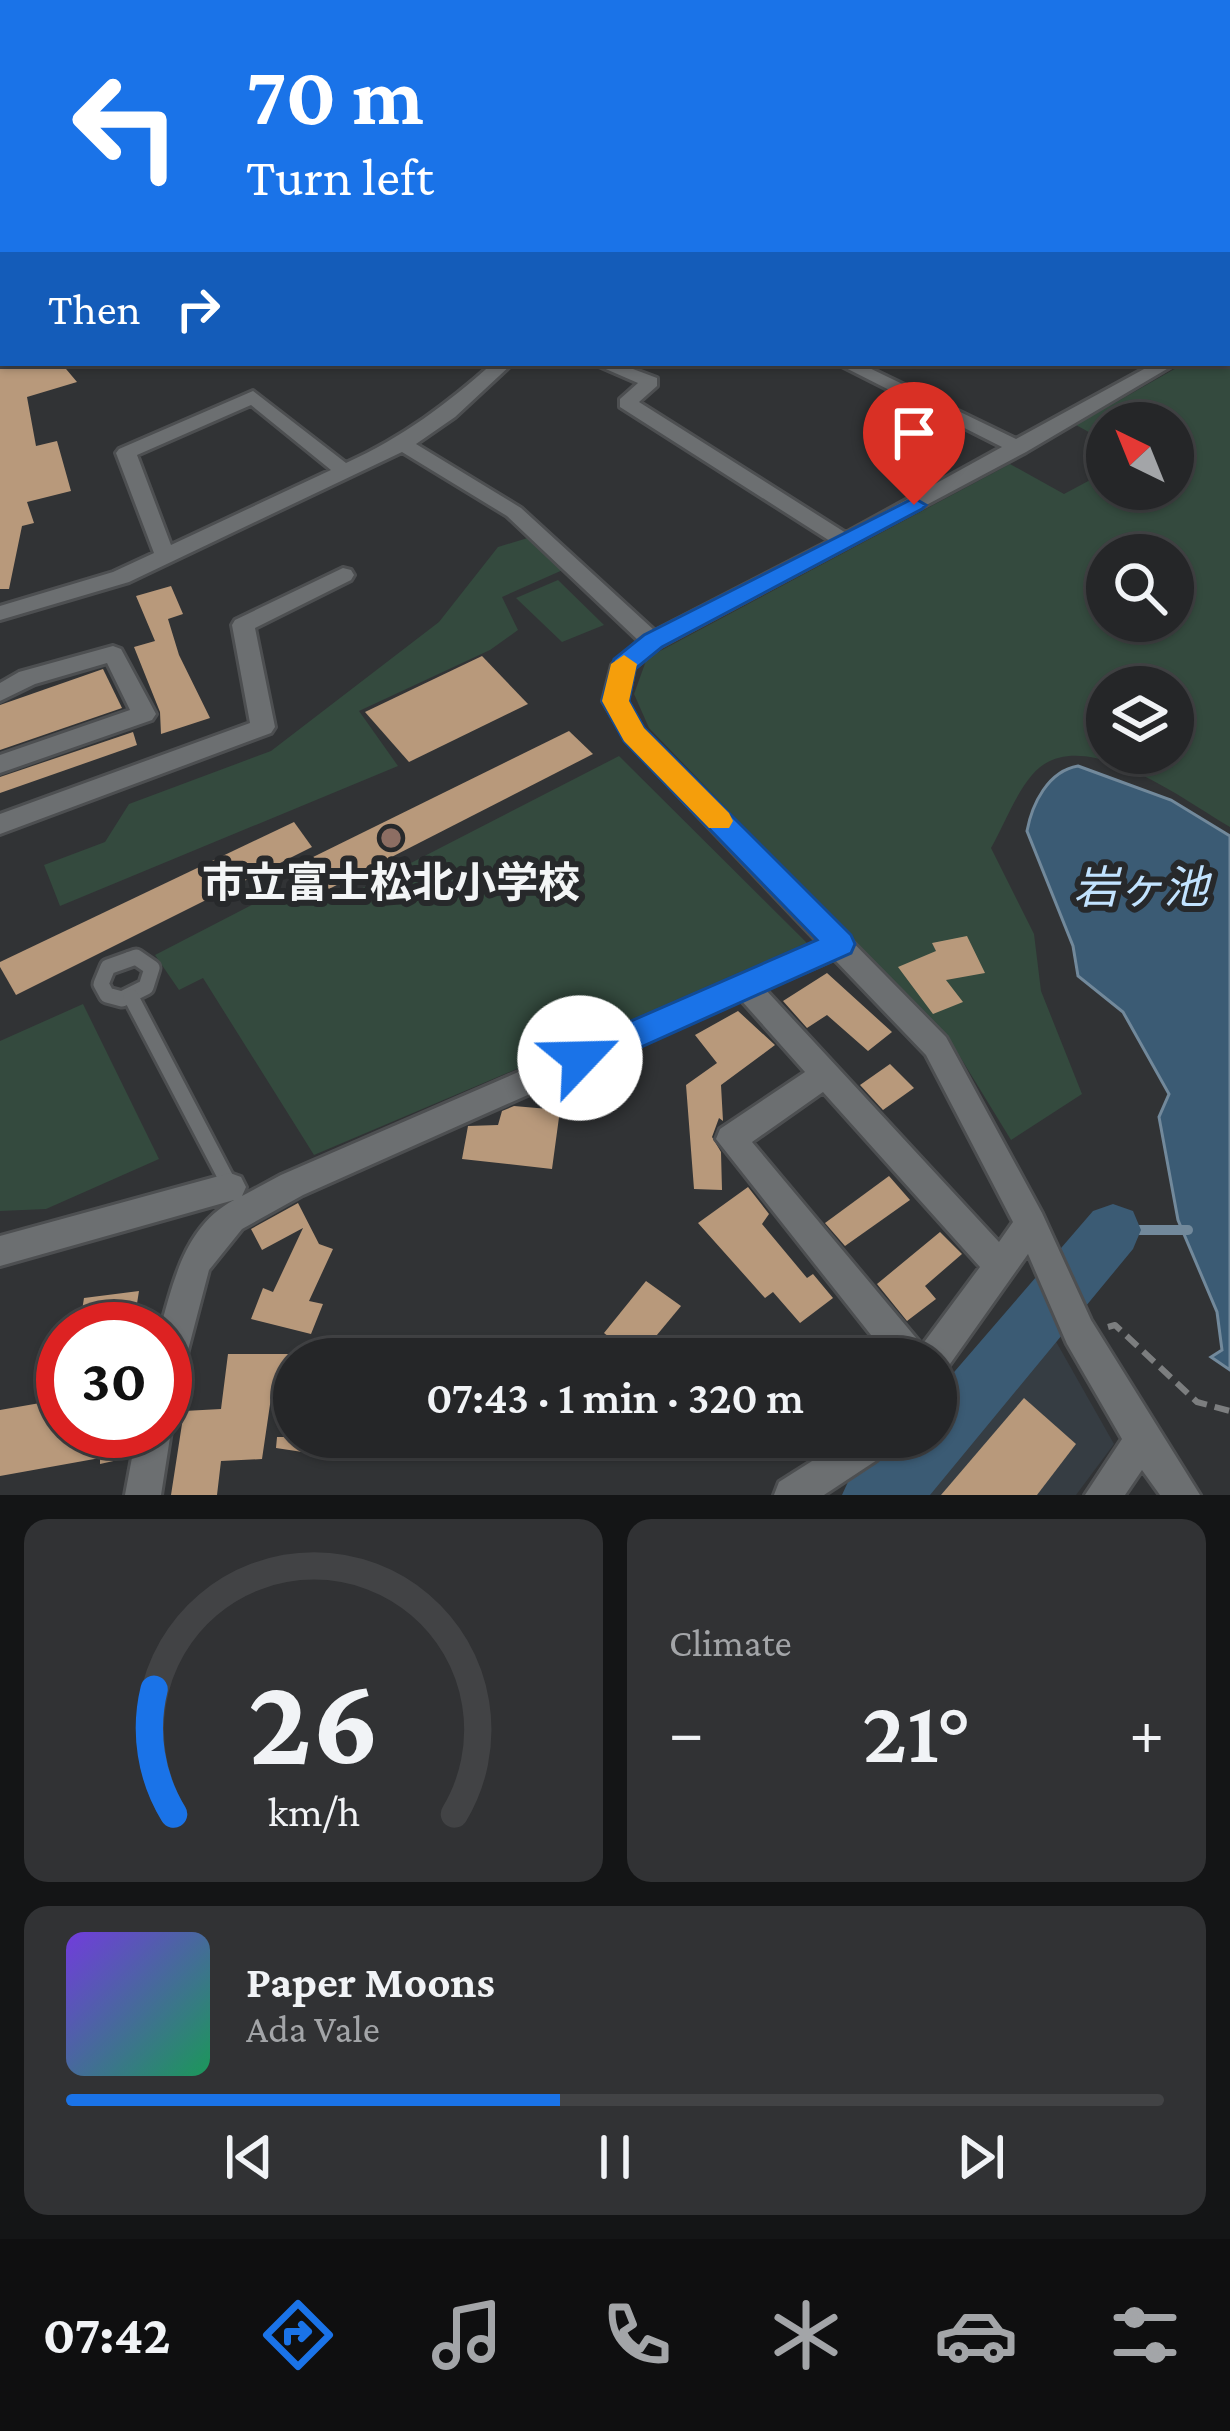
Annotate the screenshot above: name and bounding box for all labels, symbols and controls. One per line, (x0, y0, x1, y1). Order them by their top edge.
icon: left (48, 48, 204, 204)
text: 70 m (246, 49, 424, 142)
text: Turn left (246, 147, 434, 207)
icon: right (165, 276, 231, 342)
text: Then (48, 284, 141, 334)
pin (863, 382, 965, 505)
icon: arrive (881, 400, 947, 466)
north arrow (1086, 402, 1194, 510)
map controls (1086, 402, 1194, 774)
button: search (1086, 534, 1194, 642)
button: layers (1086, 666, 1194, 774)
marker: 市立富士松北小学校 (378, 825, 404, 851)
place label: 市立富士松北小学校 (202, 859, 580, 906)
water label: 岩ヶ池 (1073, 863, 1212, 913)
position arrow (517, 995, 643, 1121)
speed limit sign: 30 (36, 1302, 192, 1458)
text: 07:43 · 1 min · 320 m (426, 1373, 804, 1423)
text: Climate (669, 1621, 792, 1664)
text: 26 (248, 1651, 379, 1790)
text: 21° (862, 1681, 971, 1781)
text: − (669, 1695, 704, 1768)
text: + (1129, 1695, 1164, 1768)
text: km/h (267, 1787, 360, 1834)
text: Paper Moons (246, 1957, 495, 2007)
text: Ada Vale (246, 2007, 380, 2050)
icon: previous (216, 2124, 282, 2190)
icon: pause (582, 2124, 648, 2190)
icon: next (948, 2124, 1014, 2190)
icon: directions (256, 2293, 340, 2377)
icon: music (425, 2293, 509, 2377)
icon: phone (595, 2293, 679, 2377)
icon: climate (764, 2293, 848, 2377)
icon: car (934, 2293, 1018, 2377)
icon: filters (1103, 2293, 1187, 2377)
text: 07:42 (43, 2305, 170, 2365)

